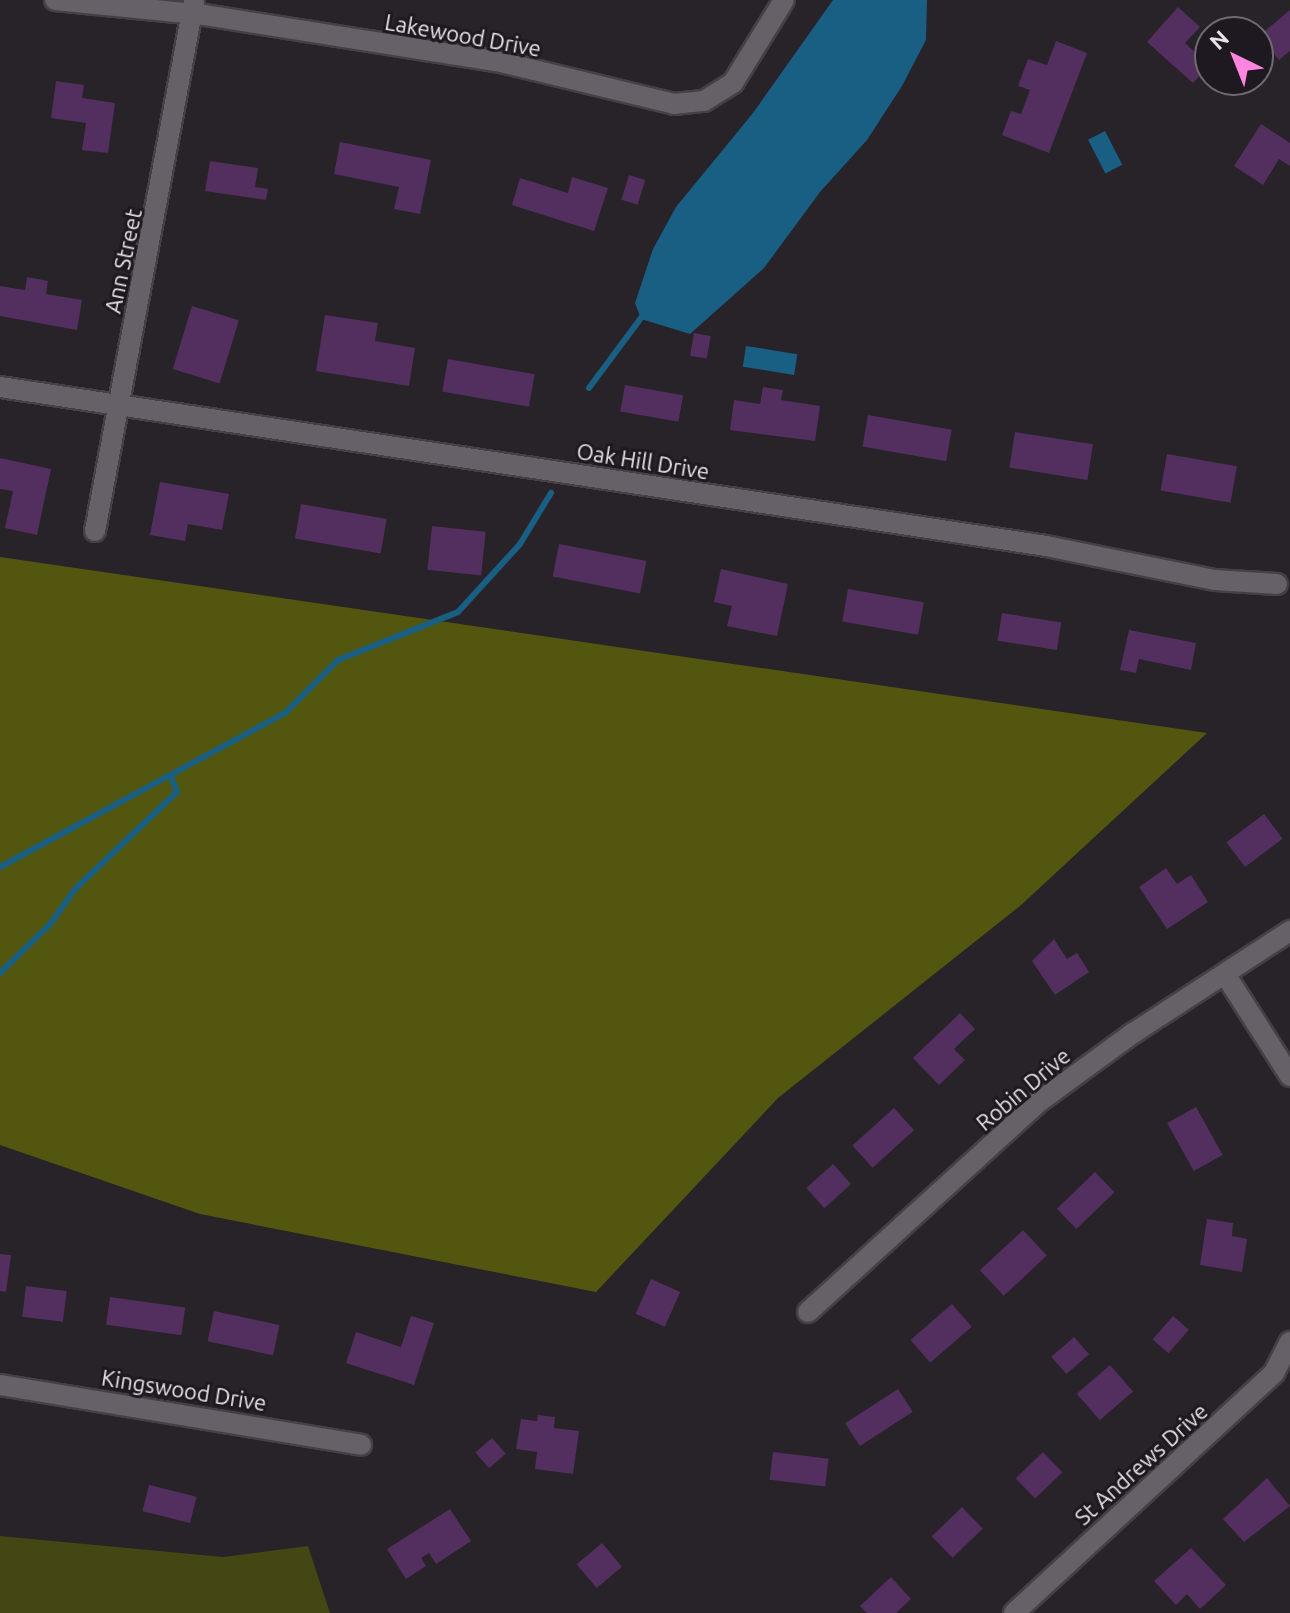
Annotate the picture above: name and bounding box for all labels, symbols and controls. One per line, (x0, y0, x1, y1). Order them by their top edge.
street label: Lakewood Drive (383, 8, 543, 62)
north arrow (1194, 16, 1274, 96)
text: N (1204, 25, 1233, 54)
street label: Ann Street (99, 206, 147, 316)
street label: Oak Hill Drive (575, 437, 711, 485)
street label: Robin Drive (971, 1042, 1075, 1136)
street label: Kingswood Drive (100, 1364, 268, 1416)
street label: St Andrews Drive (1069, 1398, 1213, 1530)

